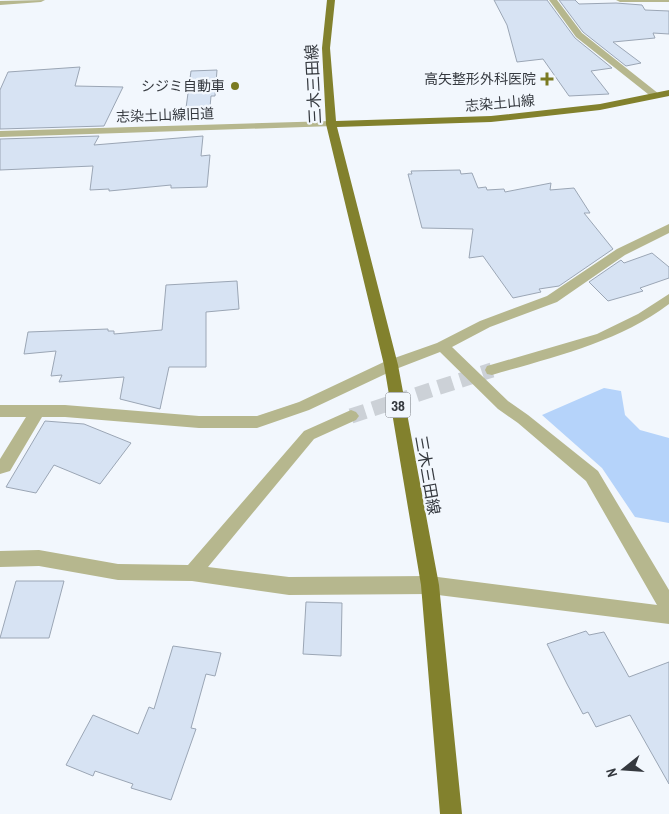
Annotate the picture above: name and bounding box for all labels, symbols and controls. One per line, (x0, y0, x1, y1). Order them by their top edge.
street label: 三木三田線 (300, 43, 326, 125)
place label: 高矢整形外科医院 (424, 70, 536, 88)
marker: 高矢整形外科医院 (540, 72, 554, 86)
place label: シジミ自動車 (141, 77, 225, 95)
marker: シジミ自動車 (229, 80, 241, 92)
street label: 志染土山線 (464, 91, 536, 115)
street label: 志染土山線旧道 (116, 104, 214, 126)
road number: 38 (386, 392, 410, 418)
street label: 三木三田線 (410, 434, 446, 516)
north arrow (599, 744, 649, 794)
text: N (602, 766, 621, 779)

